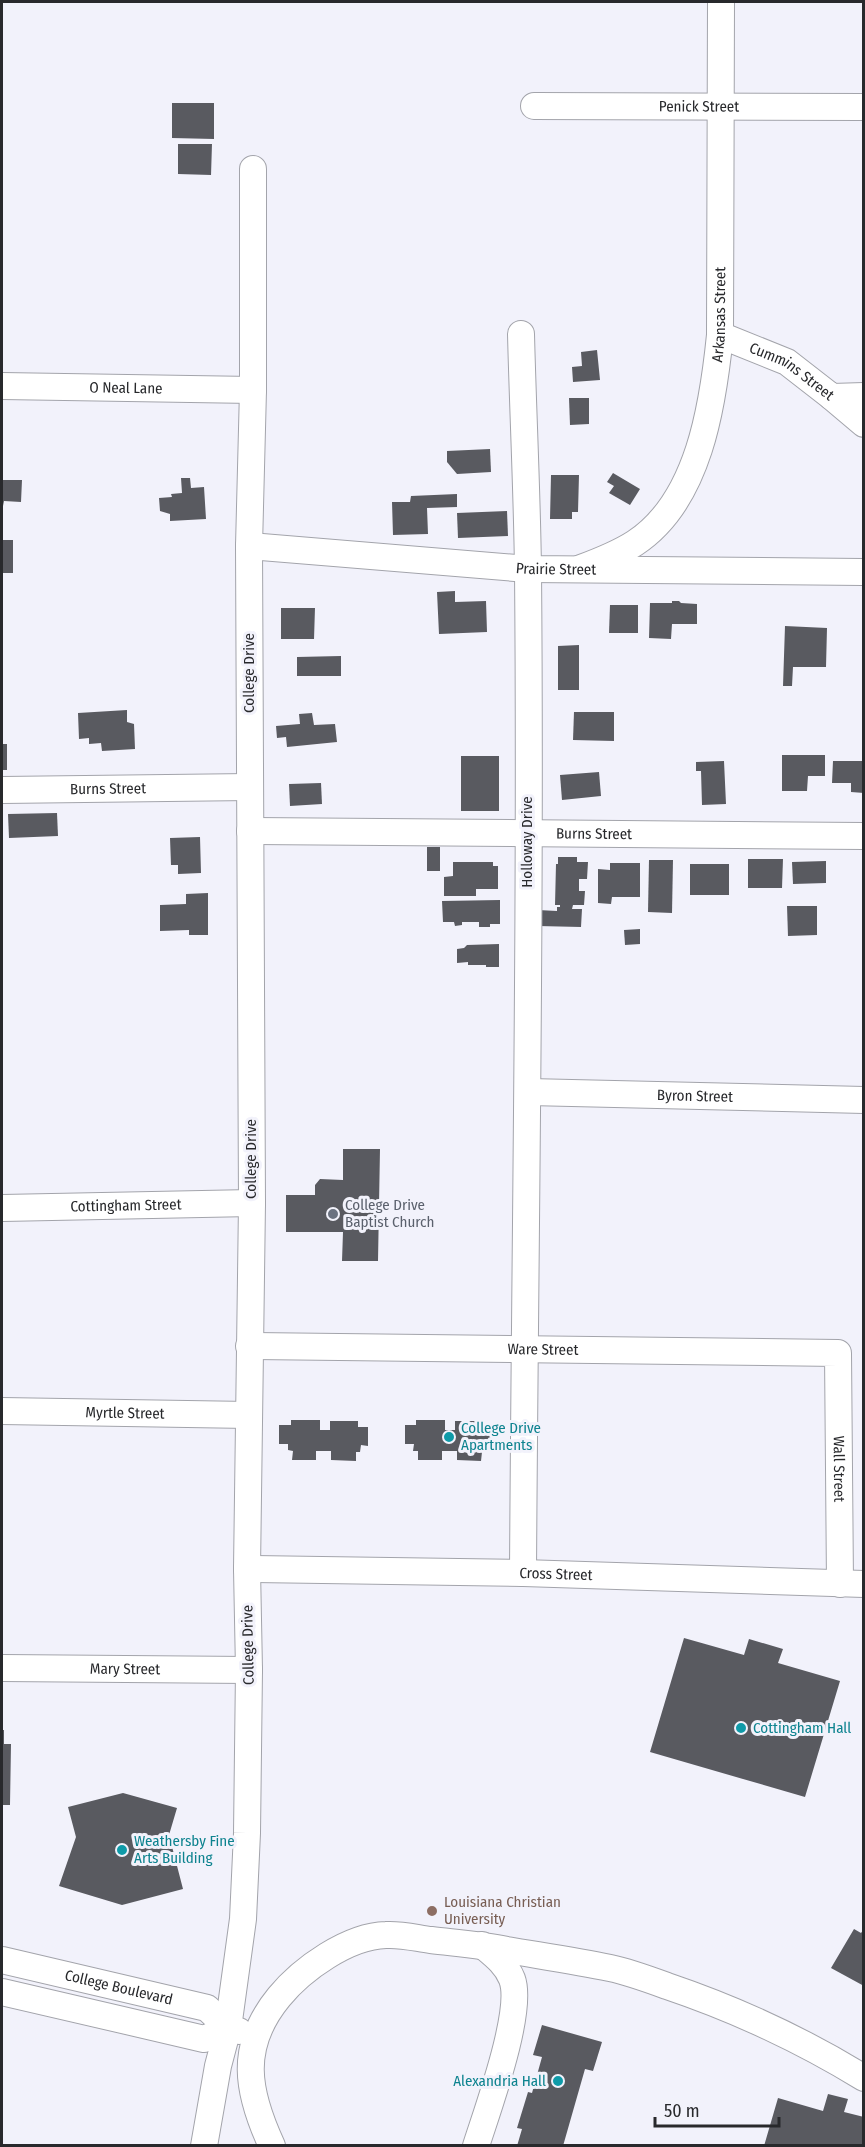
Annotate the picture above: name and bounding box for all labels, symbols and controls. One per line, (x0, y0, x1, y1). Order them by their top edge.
street label: Penick Street (659, 97, 739, 116)
street label: Arkansas Street (708, 267, 729, 363)
street label: Cummins Street (747, 339, 838, 404)
street label: O Neal Lane (89, 378, 163, 398)
street label: Prairie Street (515, 559, 596, 579)
street label: College Drive (240, 633, 258, 713)
street label: Burns Street (70, 779, 146, 798)
street label: Holloway Drive (518, 796, 536, 888)
street label: Burns Street (556, 824, 632, 843)
street label: Byron Street (657, 1086, 733, 1106)
street label: College Drive (242, 1119, 260, 1199)
street label: Cottingham Street (70, 1195, 182, 1216)
place label: College Drive Baptist Church (345, 1196, 434, 1231)
marker: College Drive Baptist Church (326, 1207, 340, 1221)
street label: Ware Street (507, 1340, 579, 1359)
street label: Myrtle Street (85, 1403, 165, 1423)
place label: College Drive Apartments (461, 1419, 541, 1454)
marker: College Drive Apartments (442, 1430, 456, 1444)
street label: Wall Street (830, 1436, 848, 1502)
street label: Cross Street (519, 1564, 593, 1584)
street label: College Drive (238, 1605, 258, 1685)
street label: Mary Street (90, 1660, 160, 1678)
place label: Cottingham Hall (753, 1719, 851, 1737)
marker: Cottingham Hall (734, 1721, 748, 1735)
place label: Weathersby Fine Arts Building (134, 1832, 235, 1867)
marker: Weathersby Fine Arts Building (115, 1843, 129, 1857)
place label: Louisiana Christian University (444, 1893, 561, 1928)
marker: Louisiana Christian University (425, 1904, 439, 1918)
street label: College Boulevard (63, 1966, 175, 2009)
place label: Alexandria Hall (453, 2072, 546, 2090)
marker: Alexandria Hall (551, 2074, 565, 2088)
scale bar (655, 2090, 780, 2128)
text: 50 m (664, 2100, 700, 2122)

